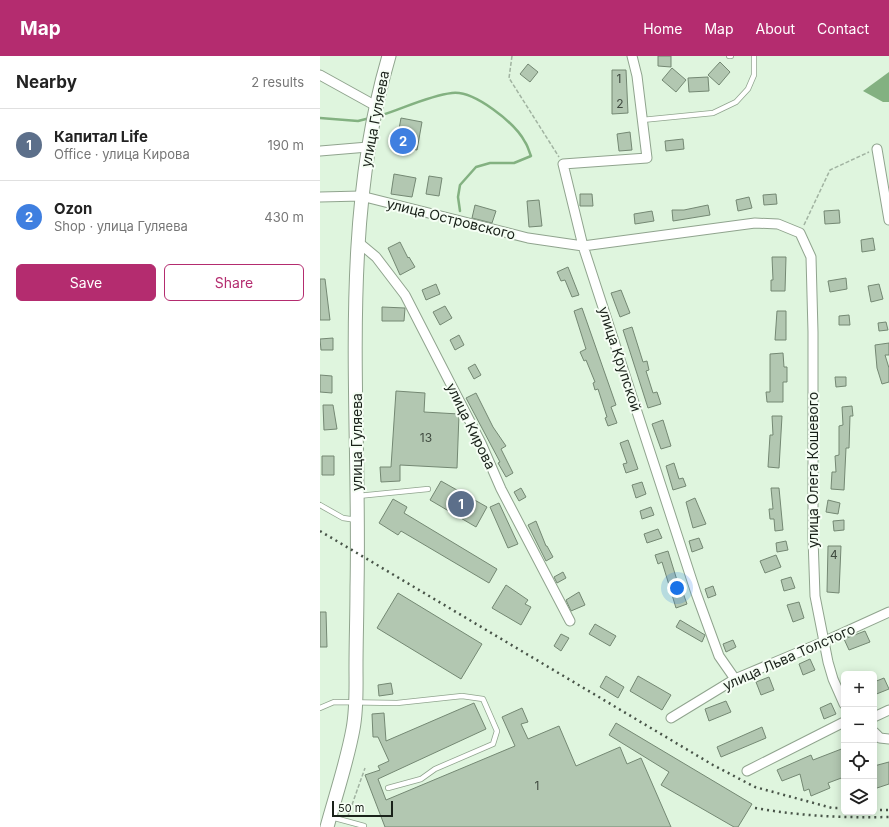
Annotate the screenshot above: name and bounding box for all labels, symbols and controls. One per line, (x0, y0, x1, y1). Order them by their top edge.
text: Map (20, 17, 61, 40)
text: Home (643, 20, 682, 37)
text: Map (704, 20, 734, 37)
text: About (756, 20, 795, 37)
text: Contact (817, 20, 869, 37)
street label: улица Гуляева (357, 69, 392, 169)
house number: 1 (617, 71, 621, 86)
text: Nearby (16, 72, 77, 92)
text: 2 results (251, 74, 304, 90)
house number: 2 (616, 96, 624, 111)
pin: 2 (390, 126, 416, 156)
text: Капитал Life (54, 127, 148, 146)
text: 1 (26, 137, 32, 153)
text: 190 m (267, 137, 304, 153)
text: Office · улица Кирова (54, 146, 190, 162)
street label: улица Островского (385, 194, 517, 243)
text: Ozon (54, 199, 92, 218)
text: 2 (25, 209, 33, 225)
text: 430 m (264, 209, 304, 225)
text: Shop · улица Гуляева (54, 218, 188, 234)
button: Save (16, 264, 156, 301)
button: Share (164, 264, 304, 301)
street label: улица Крупской (595, 304, 645, 414)
street label: улица Кирова (443, 380, 500, 472)
street label: улица Олега Кошевого (804, 392, 821, 548)
street label: улица Гуляева (348, 393, 365, 491)
house number: 13 (420, 430, 432, 445)
pin: 1 (448, 489, 474, 519)
house number: 4 (830, 547, 838, 562)
your location (667, 578, 687, 598)
street label: улица Льва Толстого (720, 620, 858, 693)
map controls (841, 671, 877, 815)
button: + (841, 671, 877, 707)
button: − (841, 707, 877, 743)
button: locate (841, 743, 877, 779)
house number: 1 (535, 778, 539, 793)
button: layers (841, 779, 877, 815)
scale bar (332, 799, 393, 818)
text: 50 m (338, 801, 364, 815)

